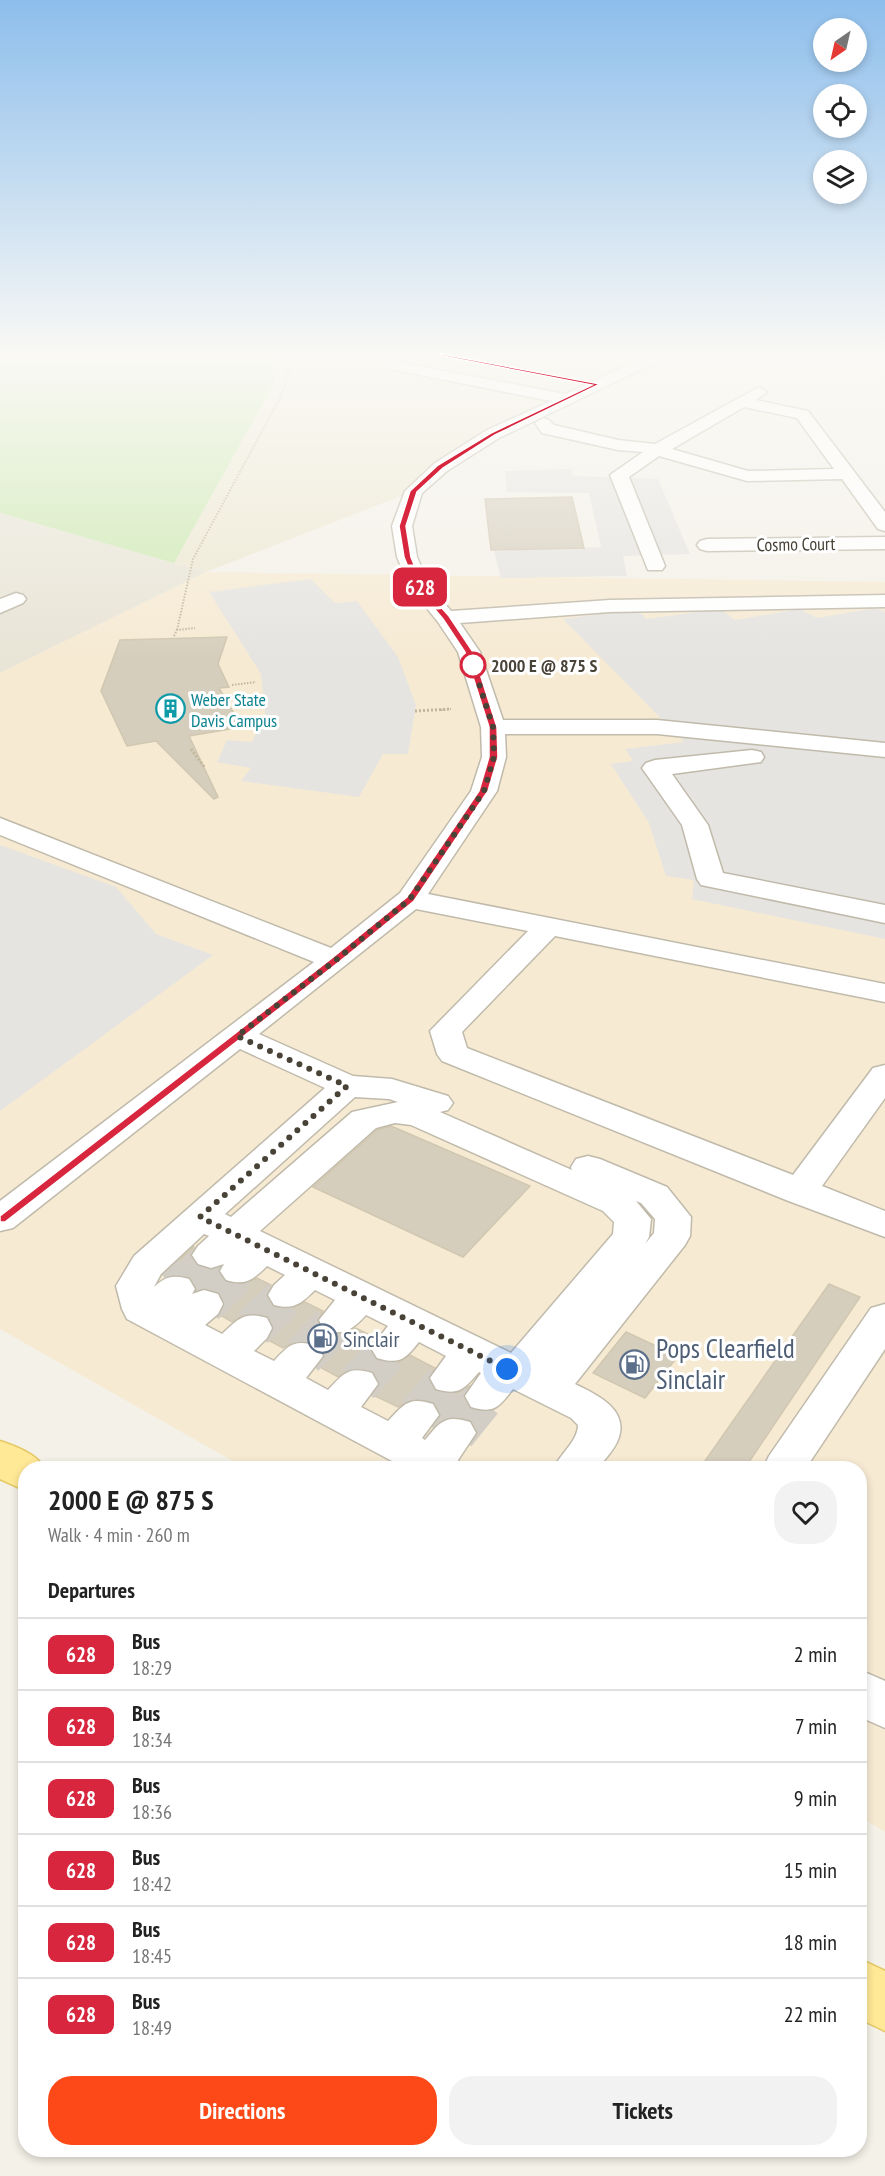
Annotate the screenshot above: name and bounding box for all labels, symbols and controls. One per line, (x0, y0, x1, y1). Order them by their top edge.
north arrow (813, 18, 867, 72)
map controls (813, 18, 867, 204)
button: locate (813, 84, 867, 138)
button: layers (813, 150, 867, 204)
street label: Cosmo Court (757, 532, 836, 556)
line badge: 628 (386, 568, 454, 606)
text: 628 (405, 574, 435, 601)
marker: 2000 E @ 875 S (460, 652, 486, 678)
place label: 2000 E @ 875 S (491, 654, 598, 677)
place label: Weber State Davis Campus (191, 688, 277, 732)
building icon: Weber State Davis Campus (154, 693, 186, 725)
fuel station icon: Sinclair (306, 1323, 338, 1355)
place label: Sinclair (343, 1325, 399, 1353)
place label: Pops Clearfield Sinclair (656, 1331, 795, 1396)
fuel station icon: Pops Clearfield Sinclair (619, 1348, 651, 1380)
your location (492, 1354, 522, 1384)
text: 2000 E @ 875 S (48, 1481, 214, 1518)
button: heart (774, 1481, 837, 1544)
text: Walk · 4 min · 260 m (48, 1522, 190, 1548)
text: Departures (48, 1576, 135, 1604)
text: Bus (132, 1627, 160, 1655)
text: 2 min (794, 1640, 837, 1668)
text: 628 (66, 1641, 96, 1668)
text: 18:29 (132, 1655, 172, 1681)
text: Bus (132, 1699, 160, 1727)
text: 7 min (795, 1712, 837, 1740)
text: 628 (66, 1713, 96, 1740)
text: 18:34 (132, 1727, 172, 1753)
text: Bus (132, 1771, 160, 1799)
text: 9 min (794, 1784, 837, 1812)
text: 628 (66, 1785, 96, 1812)
text: 18:36 (132, 1799, 172, 1825)
text: Bus (132, 1843, 160, 1871)
text: 15 min (784, 1856, 837, 1884)
text: 628 (66, 1857, 96, 1884)
text: 18:42 (132, 1871, 172, 1897)
text: Bus (132, 1915, 160, 1943)
text: 18 min (784, 1928, 837, 1956)
text: 628 (66, 1929, 96, 1956)
text: 18:45 (132, 1943, 172, 1969)
text: Bus (132, 1987, 160, 2015)
text: 22 min (784, 2000, 837, 2028)
text: 628 (66, 2001, 96, 2028)
text: 18:49 (132, 2015, 172, 2041)
button: Directions (48, 2076, 437, 2145)
button: Tickets (449, 2076, 837, 2145)

